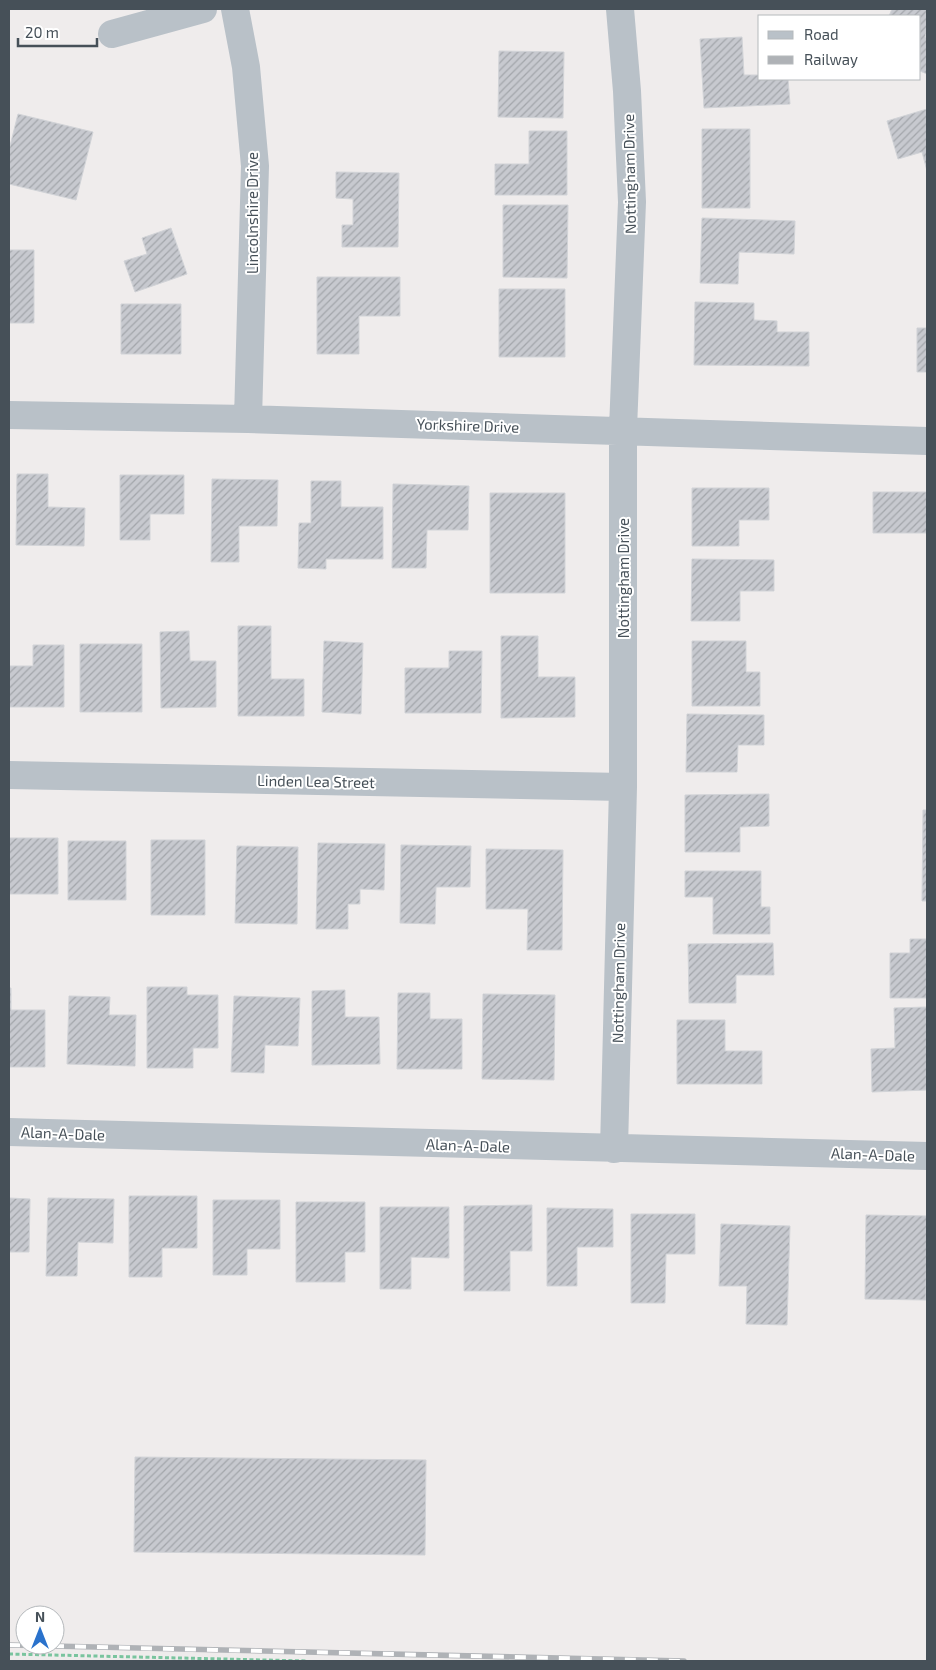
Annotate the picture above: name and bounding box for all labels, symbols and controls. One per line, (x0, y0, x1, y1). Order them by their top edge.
scale bar (18, 15, 96, 47)
legend (758, 15, 921, 80)
text: 20 m (25, 23, 59, 41)
text: Road (804, 25, 839, 43)
text: Railway (804, 50, 858, 68)
street label: Nottingham Drive (619, 114, 639, 234)
street label: Lincolnshire Drive (243, 152, 261, 274)
street label: Yorkshire Drive (416, 414, 520, 436)
street label: Nottingham Drive (614, 518, 632, 638)
street label: Linden Lea Street (257, 771, 375, 791)
street label: Nottingham Drive (608, 923, 628, 1043)
street label: Alan-A-Dale (21, 1123, 105, 1143)
street label: Alan-A-Dale (426, 1135, 510, 1155)
street label: Alan-A-Dale (831, 1144, 915, 1164)
north arrow (15, 1605, 65, 1655)
text: N (35, 1608, 45, 1625)

